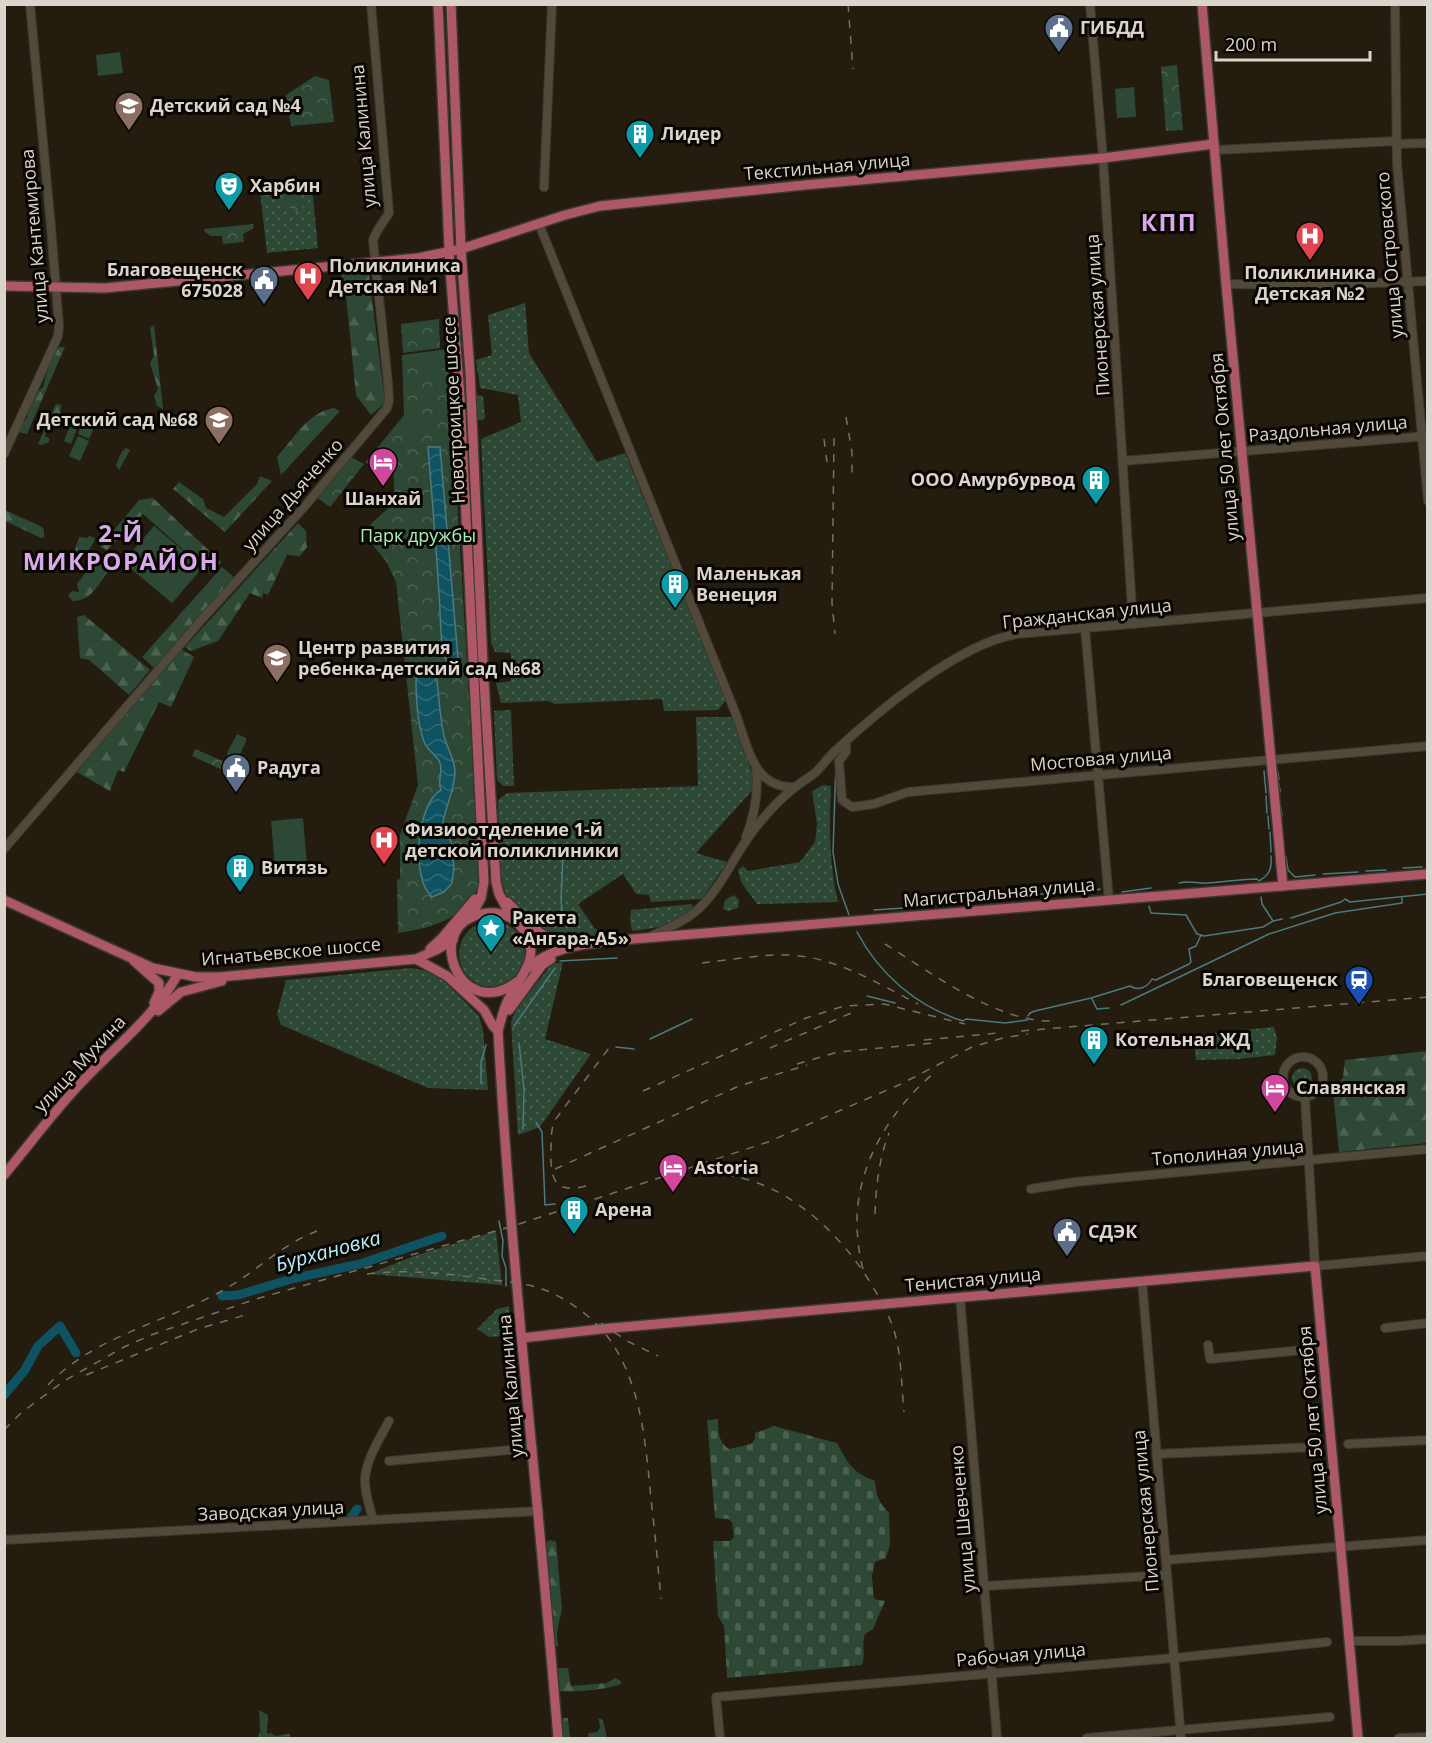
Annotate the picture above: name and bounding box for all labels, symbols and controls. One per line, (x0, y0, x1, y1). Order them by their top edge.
public building icon: ГИБДД (1043, 12, 1075, 54)
place label: ГИБДД (1080, 15, 1144, 39)
scale bar (1216, 24, 1370, 62)
text: 200 m (1225, 32, 1277, 56)
street label: улица Калинина (345, 63, 381, 209)
school or university icon: Детский сад №4 (113, 90, 145, 132)
place label: Детский сад №4 (150, 93, 301, 117)
building icon: Лидер (624, 118, 656, 160)
place label: Лидер (661, 121, 721, 145)
street label: Текстильная улица (743, 147, 911, 185)
street label: улица Кантемирова (14, 148, 54, 324)
theatre icon: Харбин (213, 170, 245, 212)
street label: улица Островского (1370, 171, 1408, 339)
place label: Харбин (250, 173, 320, 197)
district label: КПП (1141, 205, 1197, 238)
hospital icon: Поликлиника Детская №2 (1294, 220, 1326, 262)
street label: Пионерская улица (1079, 233, 1115, 397)
place label: Поликлиника Детская №1 (329, 253, 461, 298)
place label: Благовещенск 675028 (107, 257, 244, 302)
hospital icon: Поликлиника Детская №1 (292, 260, 324, 302)
place label: Поликлиника Детская №2 (1244, 260, 1376, 305)
public building icon: Благовещенск 675028 (248, 264, 280, 306)
street label: Новотроицкое шоссе (436, 316, 470, 504)
street label: улица 50 лет Октября (1204, 352, 1244, 542)
school or university icon: Детский сад №68 (203, 404, 235, 446)
place label: Детский сад №68 (37, 407, 198, 431)
street label: Раздольная улица (1247, 409, 1409, 447)
street label: улица Дьяченко (237, 433, 348, 556)
hotel icon: Шанхай (367, 446, 399, 488)
building icon: ООО Амурбурвод (1080, 464, 1112, 506)
place label: ООО Амурбурвод (911, 467, 1075, 491)
place label: Шанхай (345, 486, 421, 510)
district label: 2-Й МИКРОРАЙОН (23, 516, 219, 577)
park label: Парк дружбы (360, 523, 476, 547)
place label: Маленькая Венеция (696, 561, 802, 606)
building icon: Маленькая Венеция (659, 568, 691, 610)
street label: Гражданская улица (1001, 592, 1173, 634)
place label: Центр развития ребенка-детский сад №68 (298, 635, 541, 680)
school or university icon: Центр развития ребенка-детский сад №68 (261, 642, 293, 684)
street label: Мостовая улица (1029, 740, 1173, 776)
public building icon: Радуга (220, 752, 252, 794)
place label: Радуга (257, 755, 321, 779)
place label: Физиоотделение 1-й детской поликлиники (405, 817, 619, 862)
hospital icon: Физиоотделение 1-й детской поликлиники (368, 824, 400, 866)
building icon: Витязь (224, 852, 256, 894)
place label: Витязь (261, 855, 328, 879)
street label: Магистральная улица (902, 872, 1096, 912)
place label: Ракета «Ангара-А5» (512, 905, 629, 950)
place icon: Ракета «Ангара-А5» (475, 912, 507, 954)
street label: Игнатьевское шоссе (200, 931, 382, 971)
station icon: Благовещенск (1343, 964, 1375, 1006)
place label: Благовещенск (1202, 967, 1339, 991)
street label: улица Мухина (28, 1010, 130, 1117)
building icon: Котельная ЖД (1078, 1024, 1110, 1066)
place label: Котельная ЖД (1115, 1027, 1251, 1051)
hotel icon: Славянская (1259, 1072, 1291, 1114)
place label: Славянская (1296, 1075, 1406, 1099)
street label: Тополиная улица (1151, 1133, 1305, 1171)
hotel icon: Astoria (657, 1152, 689, 1194)
place label: Astoria (694, 1155, 759, 1179)
building icon: Арена (558, 1194, 590, 1236)
place label: Арена (595, 1197, 652, 1221)
public building icon: СДЭК (1051, 1216, 1083, 1258)
place label: СДЭК (1088, 1219, 1138, 1243)
water label: Бурхановка (272, 1224, 383, 1278)
street label: Тенистая улица (904, 1261, 1042, 1297)
street label: улица Калинина (492, 1313, 528, 1459)
street label: улица 50 лет Октября (1292, 1325, 1332, 1515)
street label: Пионерская улица (1126, 1429, 1164, 1593)
street label: улица Шевченко (944, 1444, 980, 1594)
street label: Заводская улица (197, 1494, 345, 1526)
street label: Рабочая улица (955, 1636, 1087, 1672)

